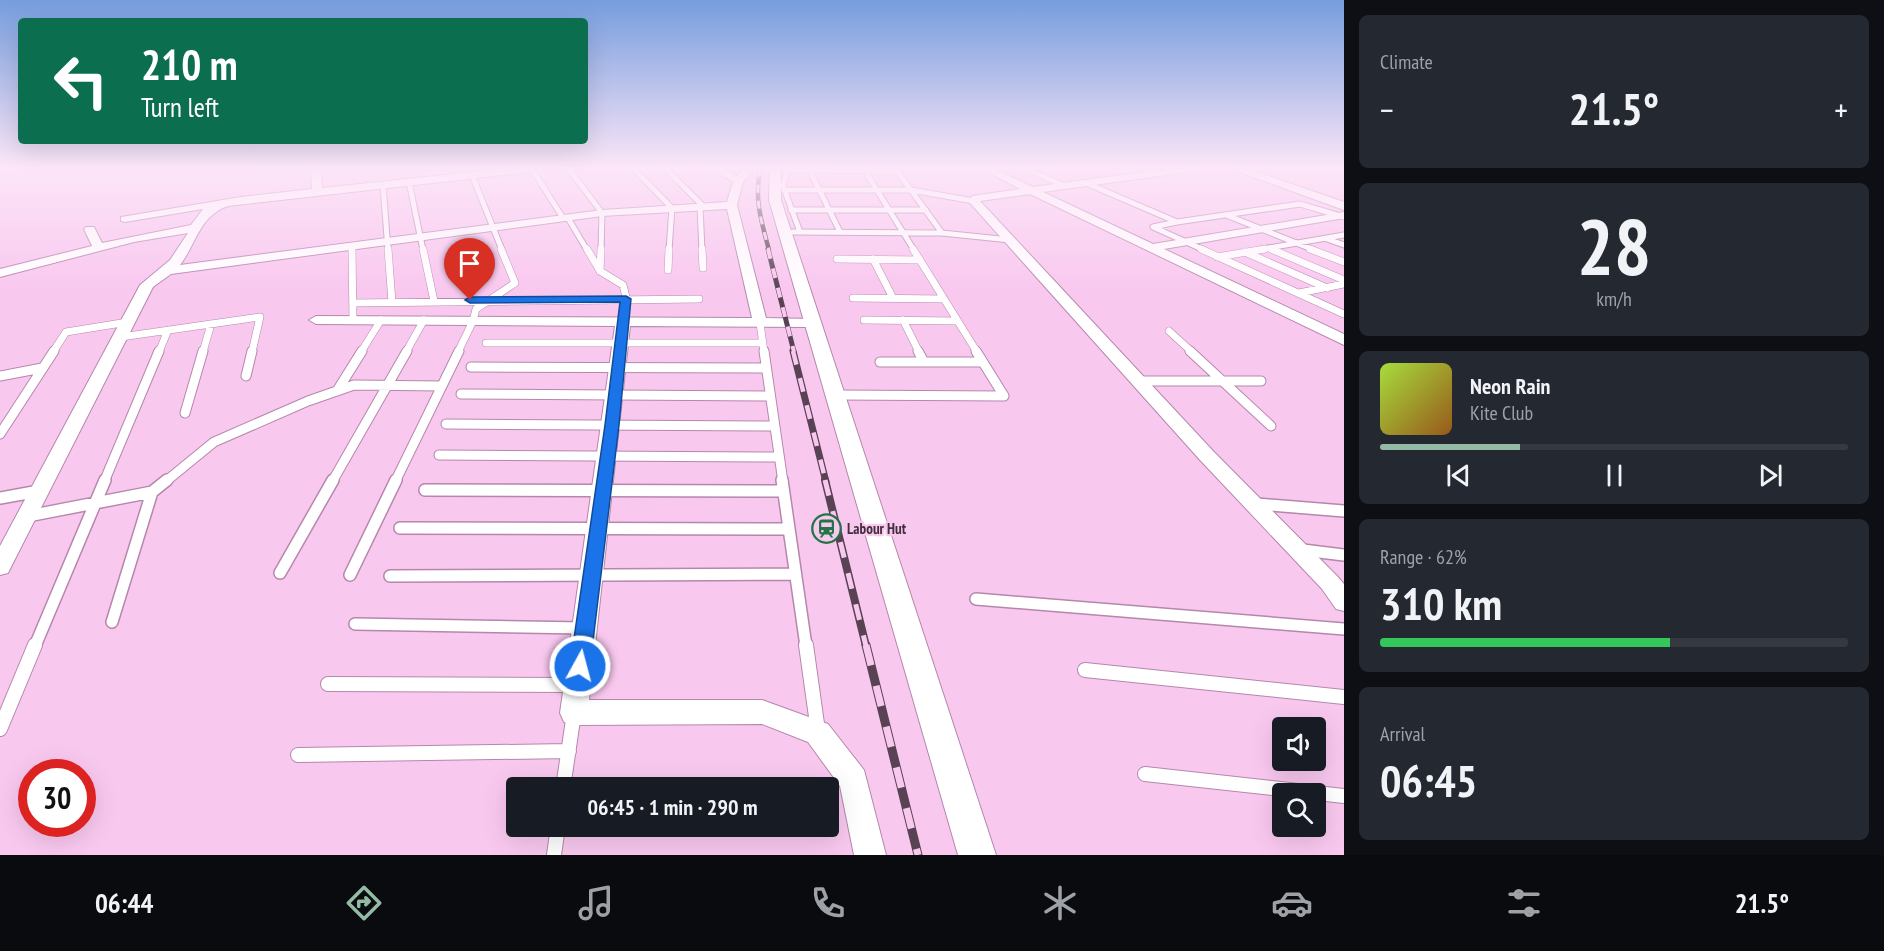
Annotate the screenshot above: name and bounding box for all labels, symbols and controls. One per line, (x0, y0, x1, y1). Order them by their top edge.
text: 210 m (141, 37, 238, 92)
icon: left (42, 42, 120, 120)
text: Climate (1380, 49, 1433, 75)
text: 21.5° (1569, 79, 1659, 137)
text: − (1380, 88, 1394, 131)
text: + (1834, 88, 1848, 131)
text: Turn left (141, 90, 219, 124)
text: 28 (1577, 196, 1651, 297)
pin (444, 238, 495, 300)
icon: arrive (453, 247, 486, 280)
text: km/h (1596, 286, 1632, 312)
text: Neon Rain (1470, 372, 1550, 400)
text: Kite Club (1470, 400, 1533, 426)
icon: previous (1442, 459, 1475, 492)
icon: pause (1598, 459, 1631, 492)
icon: next (1754, 459, 1787, 492)
station icon: Labour Hut (810, 513, 842, 545)
place label: Labour Hut (847, 519, 907, 538)
text: Range · 62% (1380, 544, 1467, 570)
text: 310 km (1380, 574, 1502, 632)
position arrow (548, 634, 612, 698)
map controls (1272, 717, 1326, 837)
button: sound (1272, 717, 1326, 771)
text: Arrival (1380, 721, 1425, 747)
text: 06:45 (1380, 751, 1477, 809)
speed limit sign: 30 (18, 759, 96, 837)
button: search (1272, 783, 1326, 837)
text: 06:45 · 1 min · 290 m (587, 793, 758, 821)
icon: directions (343, 882, 385, 924)
icon: music (575, 882, 617, 924)
icon: phone (807, 882, 849, 924)
icon: climate (1039, 882, 1081, 924)
icon: car (1271, 882, 1313, 924)
icon: filters (1503, 882, 1545, 924)
text: 06:44 (95, 886, 153, 920)
text: 21.5° (1735, 886, 1789, 920)

